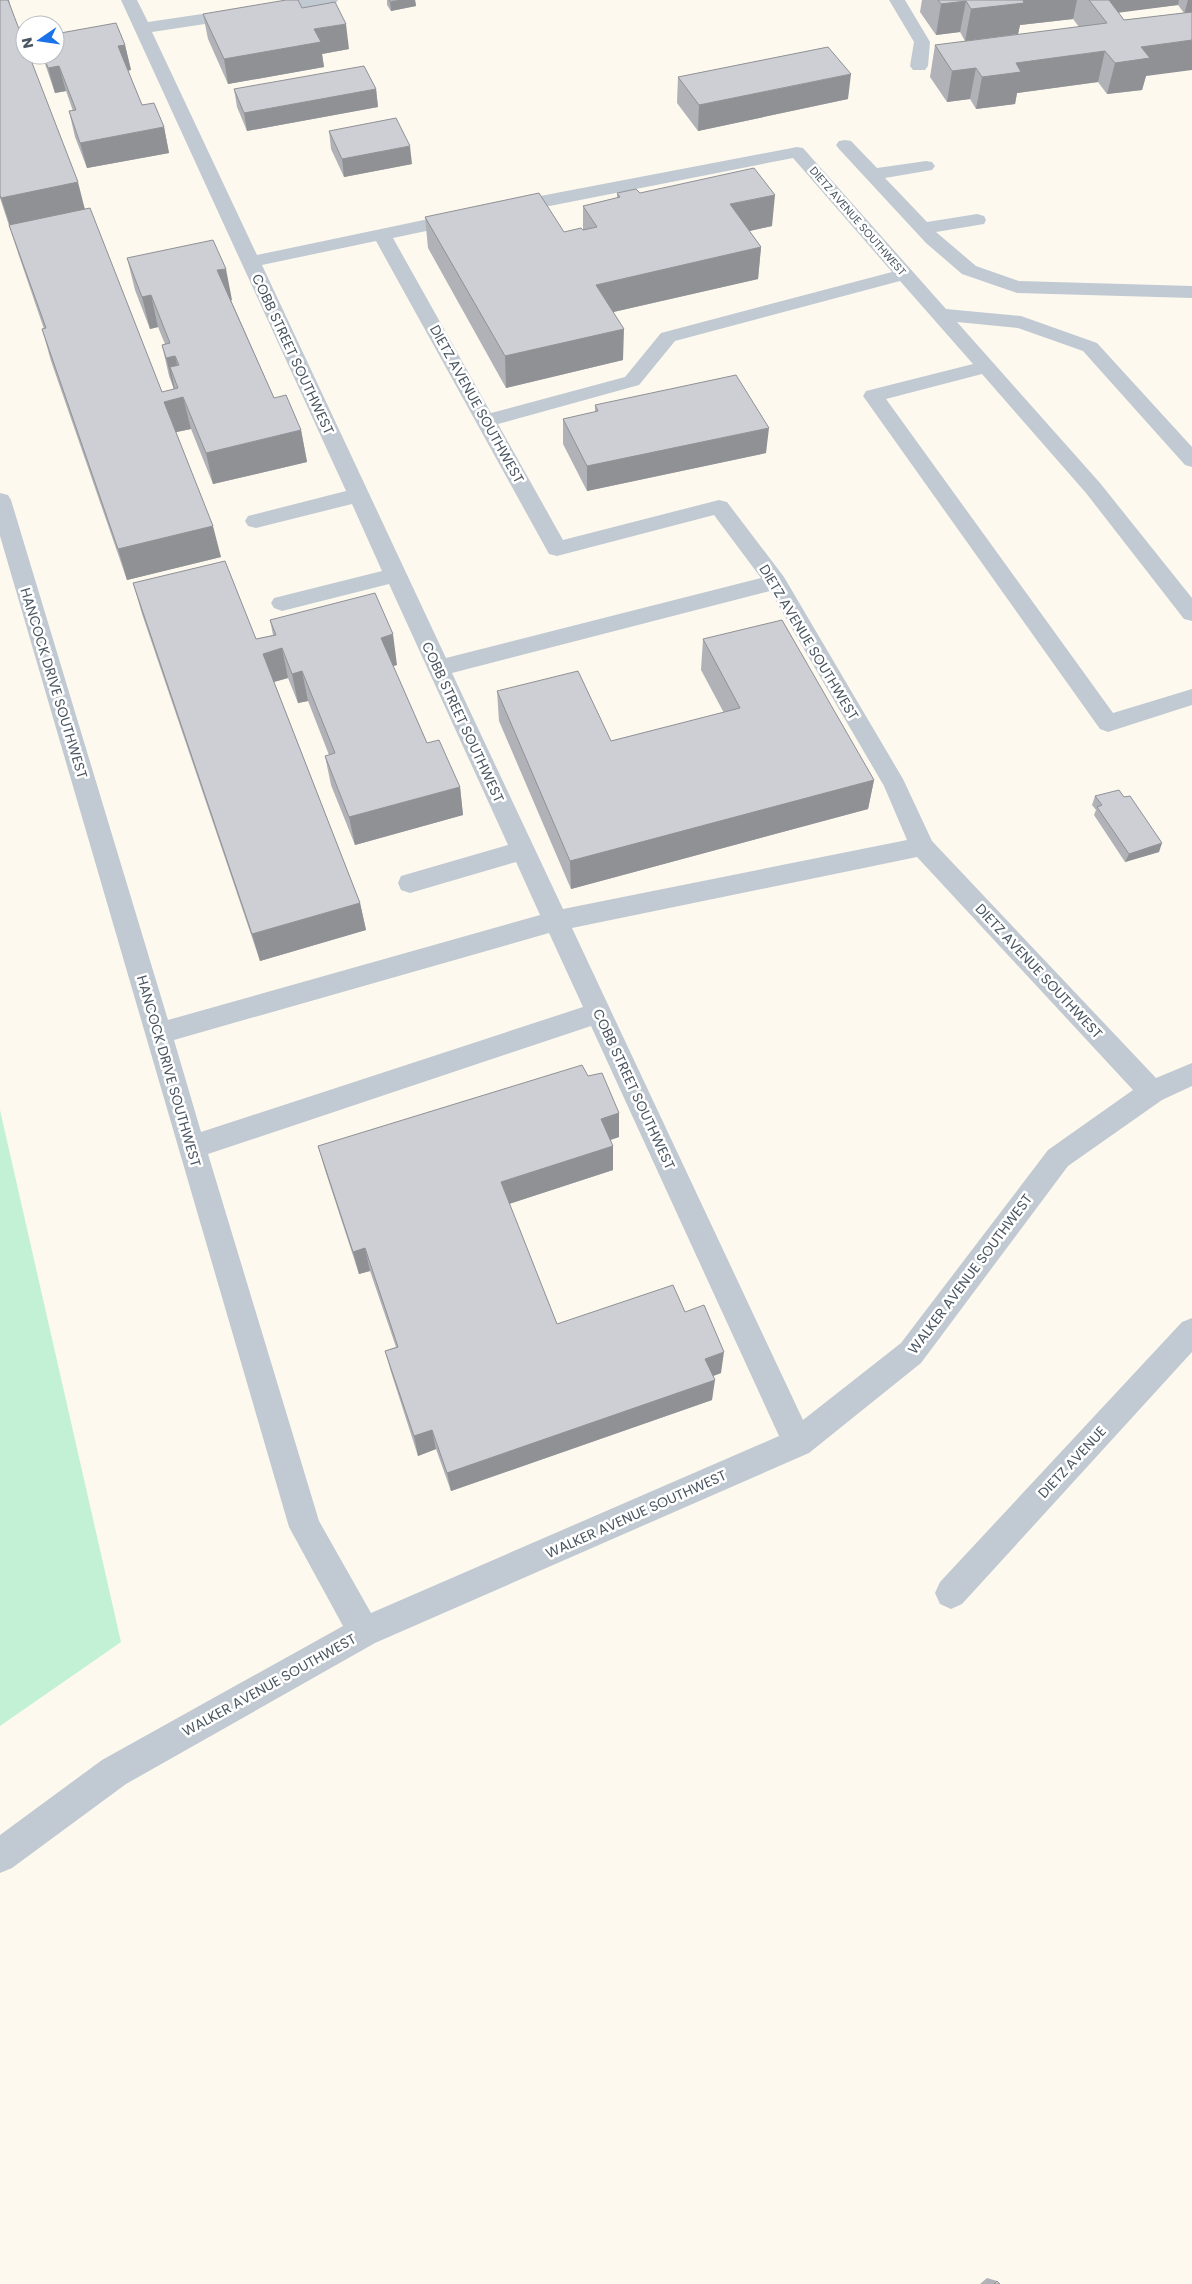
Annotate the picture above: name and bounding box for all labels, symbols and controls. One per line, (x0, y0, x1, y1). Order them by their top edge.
north arrow (15, 15, 65, 65)
text: N (16, 36, 38, 50)
street label: DIETZ AVENUE SOUTHWEST (806, 163, 910, 279)
street label: COBB STREET SOUTHWEST (247, 270, 339, 438)
street label: DIETZ AVENUE SOUTHWEST (425, 321, 529, 487)
street label: DIETZ AVENUE SOUTHWEST (755, 560, 864, 724)
street label: HANCOCK DRIVE SOUTHWEST (15, 585, 93, 781)
street label: COBB STREET SOUTHWEST (417, 638, 509, 806)
street label: DIETZ AVENUE SOUTHWEST (971, 899, 1107, 1043)
street label: HANCOCK DRIVE SOUTHWEST (132, 973, 206, 1170)
street label: COBB STREET SOUTHWEST (588, 1005, 680, 1173)
street label: WALKER AVENUE SOUTHWEST (903, 1189, 1037, 1358)
street label: DIETZ AVENUE (1033, 1422, 1111, 1502)
street label: WALKER AVENUE SOUTHWEST (542, 1465, 730, 1563)
street label: WALKER AVENUE SOUTHWEST (179, 1629, 360, 1741)

